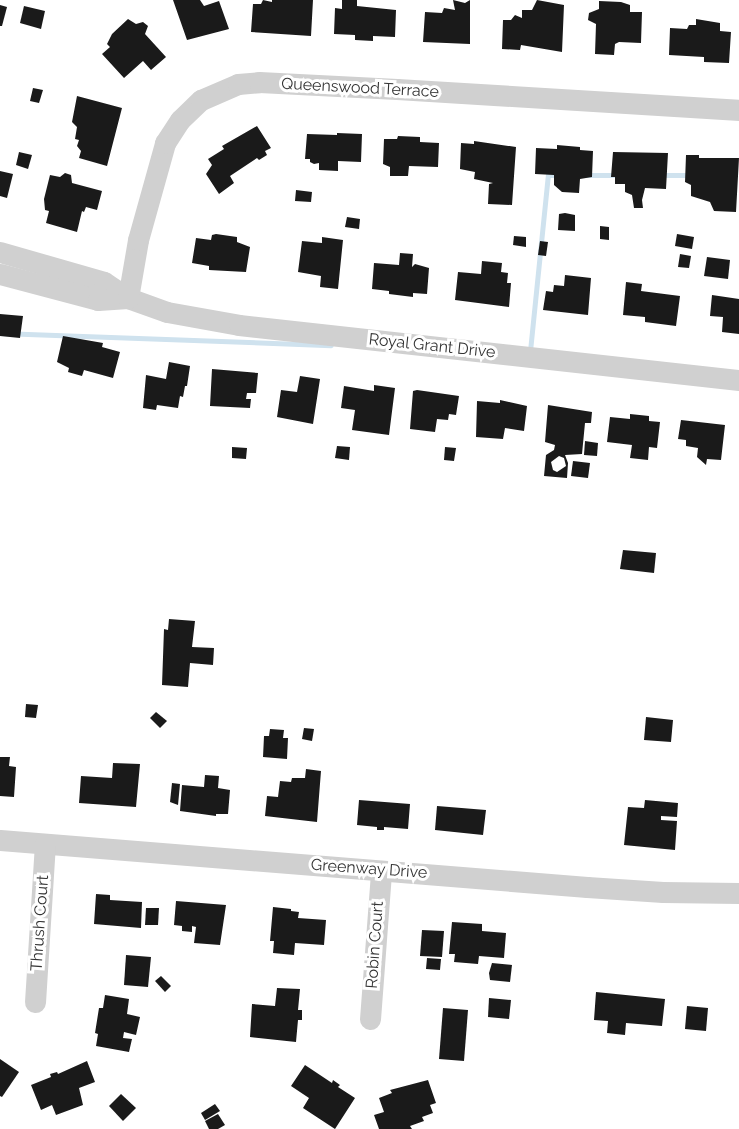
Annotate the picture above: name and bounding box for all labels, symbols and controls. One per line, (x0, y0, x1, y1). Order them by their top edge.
street label: Queenswood Terrace (280, 74, 440, 102)
street label: Royal Grant Drive (368, 330, 496, 362)
street label: Greenway Drive (310, 855, 428, 883)
street label: Thrush Court (27, 874, 53, 972)
street label: Robin Court (362, 901, 388, 989)

